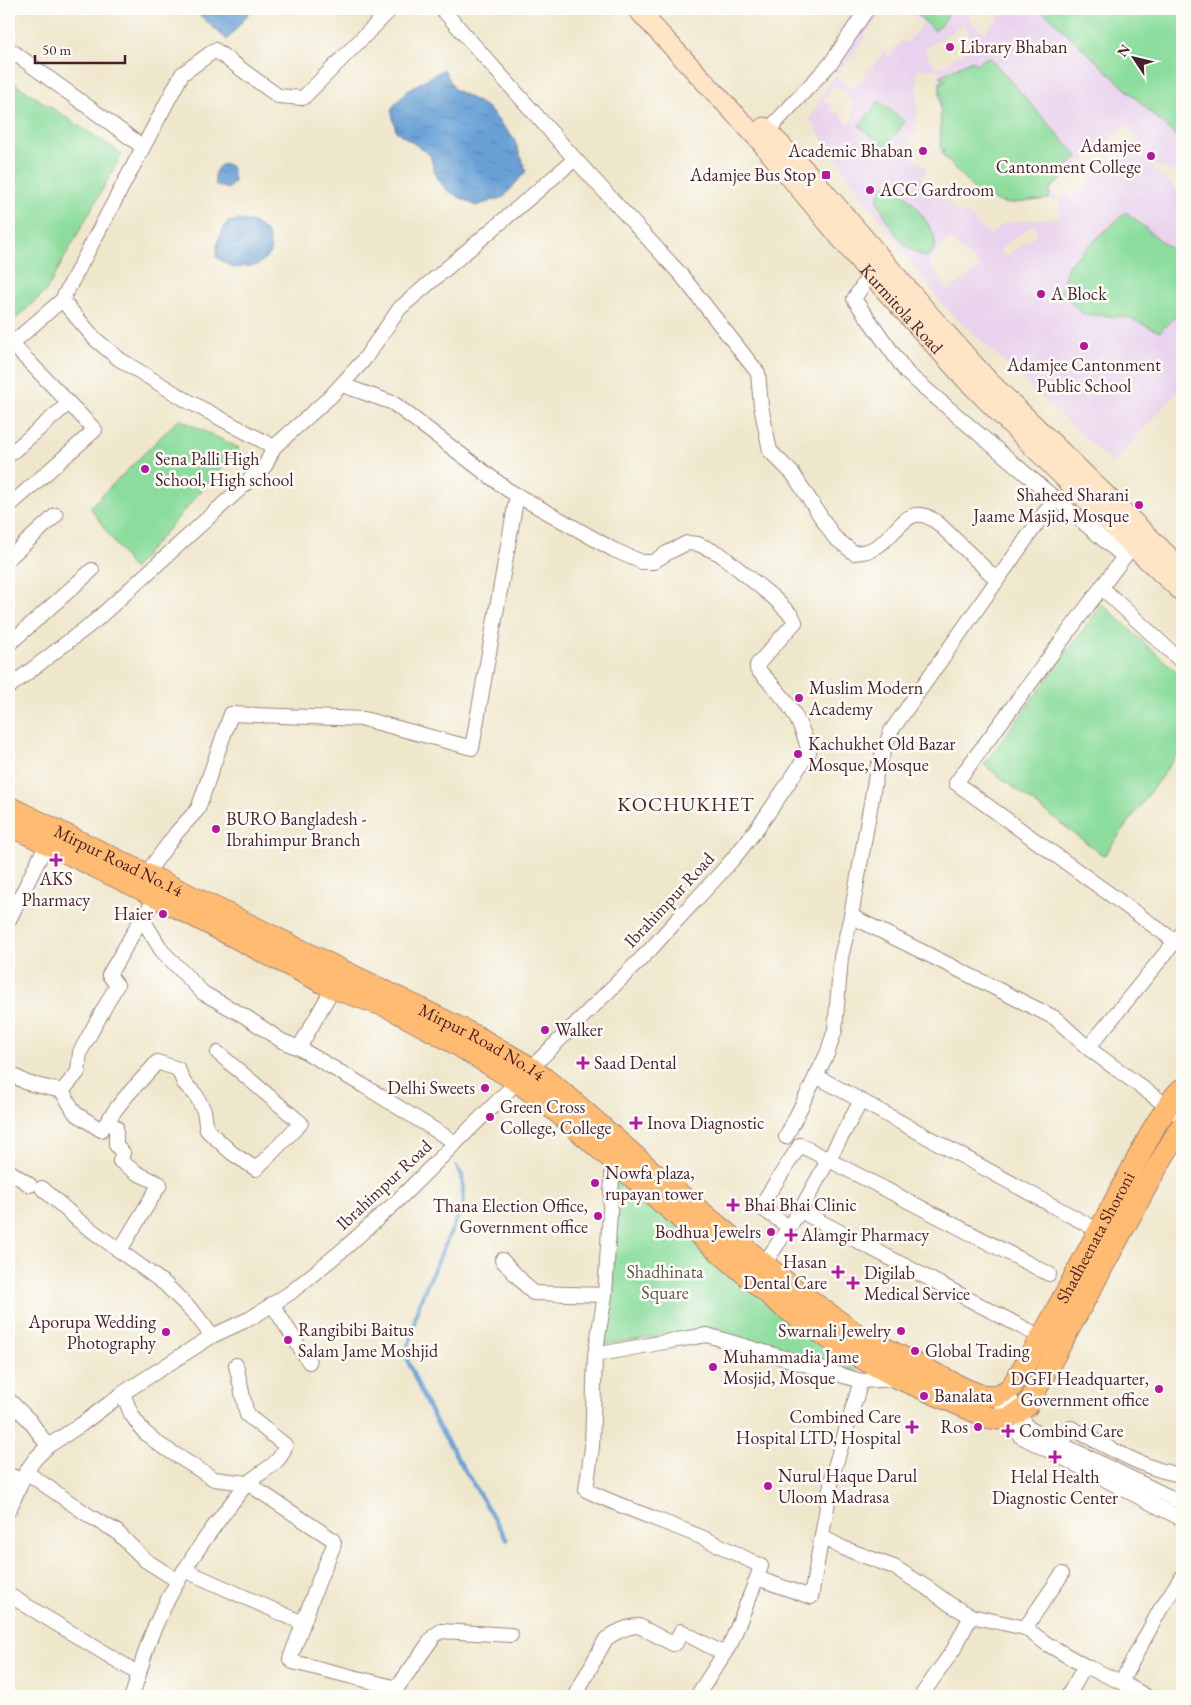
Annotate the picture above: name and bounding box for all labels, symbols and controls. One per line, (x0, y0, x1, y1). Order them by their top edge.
scale bar (35, 32, 125, 64)
north arrow (1108, 32, 1158, 82)
place label: Library Bhaban (960, 35, 1068, 58)
text: 50 m (42, 40, 71, 59)
text: N (1113, 40, 1134, 60)
marker: Library Bhaban (944, 41, 956, 53)
place label: Adamjee Cantonment College (996, 134, 1141, 178)
place label: Academic Bhaban (787, 139, 913, 162)
marker: Academic Bhaban (917, 145, 929, 157)
marker: Adamjee Cantonment College (1145, 150, 1157, 162)
place label: Adamjee Bus Stop (689, 163, 816, 186)
marker: Adamjee Bus Stop (820, 169, 832, 181)
place label: ACC Gardroom (879, 178, 994, 201)
marker: ACC Gardroom (864, 184, 876, 196)
street label: Kurmitola Road (855, 259, 949, 359)
place label: A Block (1050, 282, 1107, 305)
marker: A Block (1035, 288, 1047, 300)
marker: Adamjee Cantonment Public School (1078, 340, 1090, 352)
place label: Adamjee Cantonment Public School (1006, 353, 1161, 397)
place label: Sena Palli High School, High school (155, 447, 294, 491)
marker: Sena Palli High School, High school (139, 463, 151, 475)
place label: Shaheed Sharani Jaame Masjid, Mosque (971, 483, 1130, 527)
marker: Shaheed Sharani Jaame Masjid, Mosque (1133, 499, 1145, 511)
place label: Muslim Modern Academy (808, 676, 924, 720)
marker: Muslim Modern Academy (793, 692, 805, 704)
place label: Kachukhet Old Bazar Mosque, Mosque (808, 732, 956, 776)
marker: Kachukhet Old Bazar Mosque, Mosque (792, 748, 804, 760)
district label: KOCHUKHET (617, 791, 755, 817)
place label: BURO Bangladesh - Ibrahimpur Branch (226, 807, 366, 851)
street label: Mirpur Road No.14 (51, 819, 187, 902)
marker: BURO Bangladesh - Ibrahimpur Branch (210, 823, 222, 835)
street label: Ibrahimpur Road (618, 846, 719, 952)
marker: AKS Pharmacy (50, 854, 62, 866)
place label: AKS Pharmacy (22, 867, 90, 911)
place label: Haier (114, 902, 153, 925)
marker: Haier (157, 908, 169, 920)
street label: Mirpur Road No.14 (415, 998, 550, 1086)
place label: Walker (555, 1018, 603, 1041)
marker: Walker (539, 1024, 551, 1036)
place label: Saad Dental (594, 1051, 677, 1074)
marker: Saad Dental (576, 1056, 590, 1070)
place label: Delhi Sweets (387, 1076, 475, 1099)
marker: Delhi Sweets (479, 1082, 491, 1094)
place label: Green Cross College, College (500, 1095, 612, 1139)
marker: Green Cross College, College (484, 1111, 496, 1123)
place label: Inova Diagnostic (647, 1111, 764, 1134)
marker: Inova Diagnostic (629, 1116, 643, 1130)
street label: Ibrahimpur Road (331, 1134, 437, 1235)
place label: Nowfa plaza, rupayan tower (605, 1161, 704, 1205)
street label: Shadheenata Shoroni (1050, 1167, 1140, 1307)
marker: Nowfa plaza, rupayan tower (589, 1177, 601, 1189)
place label: Bhai Bhai Clinic (744, 1193, 857, 1216)
place label: Thana Election Office, Government office (433, 1194, 588, 1238)
marker: Bhai Bhai Clinic (726, 1198, 740, 1212)
marker: Thana Election Office, Government office (592, 1210, 604, 1222)
place label: Bodhua Jewelrs (655, 1220, 761, 1243)
place label: Alamgir Pharmacy (800, 1223, 929, 1246)
marker: Bodhua Jewelrs (765, 1226, 777, 1238)
marker: Alamgir Pharmacy (785, 1229, 797, 1241)
place label: Hasan Dental Care (743, 1250, 827, 1294)
park label: Shadhinata Square (626, 1260, 704, 1304)
place label: Digilab Medical Service (864, 1261, 970, 1305)
marker: Hasan Dental Care (831, 1265, 845, 1279)
marker: Digilab Medical Service (846, 1276, 860, 1290)
place label: Aporupa Wedding Photography (28, 1310, 156, 1354)
place label: Rangibibi Baitus Salam Jame Moshjid (298, 1318, 439, 1362)
place label: Swarnali Jewelry (778, 1319, 891, 1342)
marker: Swarnali Jewelry (895, 1325, 907, 1337)
marker: Aporupa Wedding Photography (160, 1326, 172, 1338)
marker: Rangibibi Baitus Salam Jame Moshjid (282, 1334, 294, 1346)
place label: Global Trading (925, 1339, 1030, 1362)
place label: Muhammadia Jame Mosjid, Mosque (723, 1345, 859, 1389)
marker: Global Trading (909, 1345, 921, 1357)
marker: Muhammadia Jame Mosjid, Mosque (707, 1361, 719, 1373)
place label: DGFI Headquarter, Government office (1011, 1367, 1149, 1411)
marker: DGFI Headquarter, Government office (1153, 1383, 1165, 1395)
place label: Banalata (934, 1384, 994, 1407)
marker: Banalata (918, 1390, 930, 1402)
place label: Combined Care Hospital LTD, Hospital (736, 1405, 901, 1449)
place label: Ros (940, 1415, 968, 1438)
place label: Combind Care (1019, 1419, 1124, 1442)
marker: Combined Care Hospital LTD, Hospital (905, 1420, 919, 1434)
marker: Ros (972, 1421, 984, 1433)
marker: Combind Care (1001, 1424, 1015, 1438)
marker: Helal Health Diagnostic Center (1048, 1450, 1062, 1464)
place label: Nurul Haque Darul Uloom Madrasa (778, 1464, 917, 1508)
place label: Helal Health Diagnostic Center (992, 1465, 1118, 1509)
marker: Nurul Haque Darul Uloom Madrasa (762, 1480, 774, 1492)

